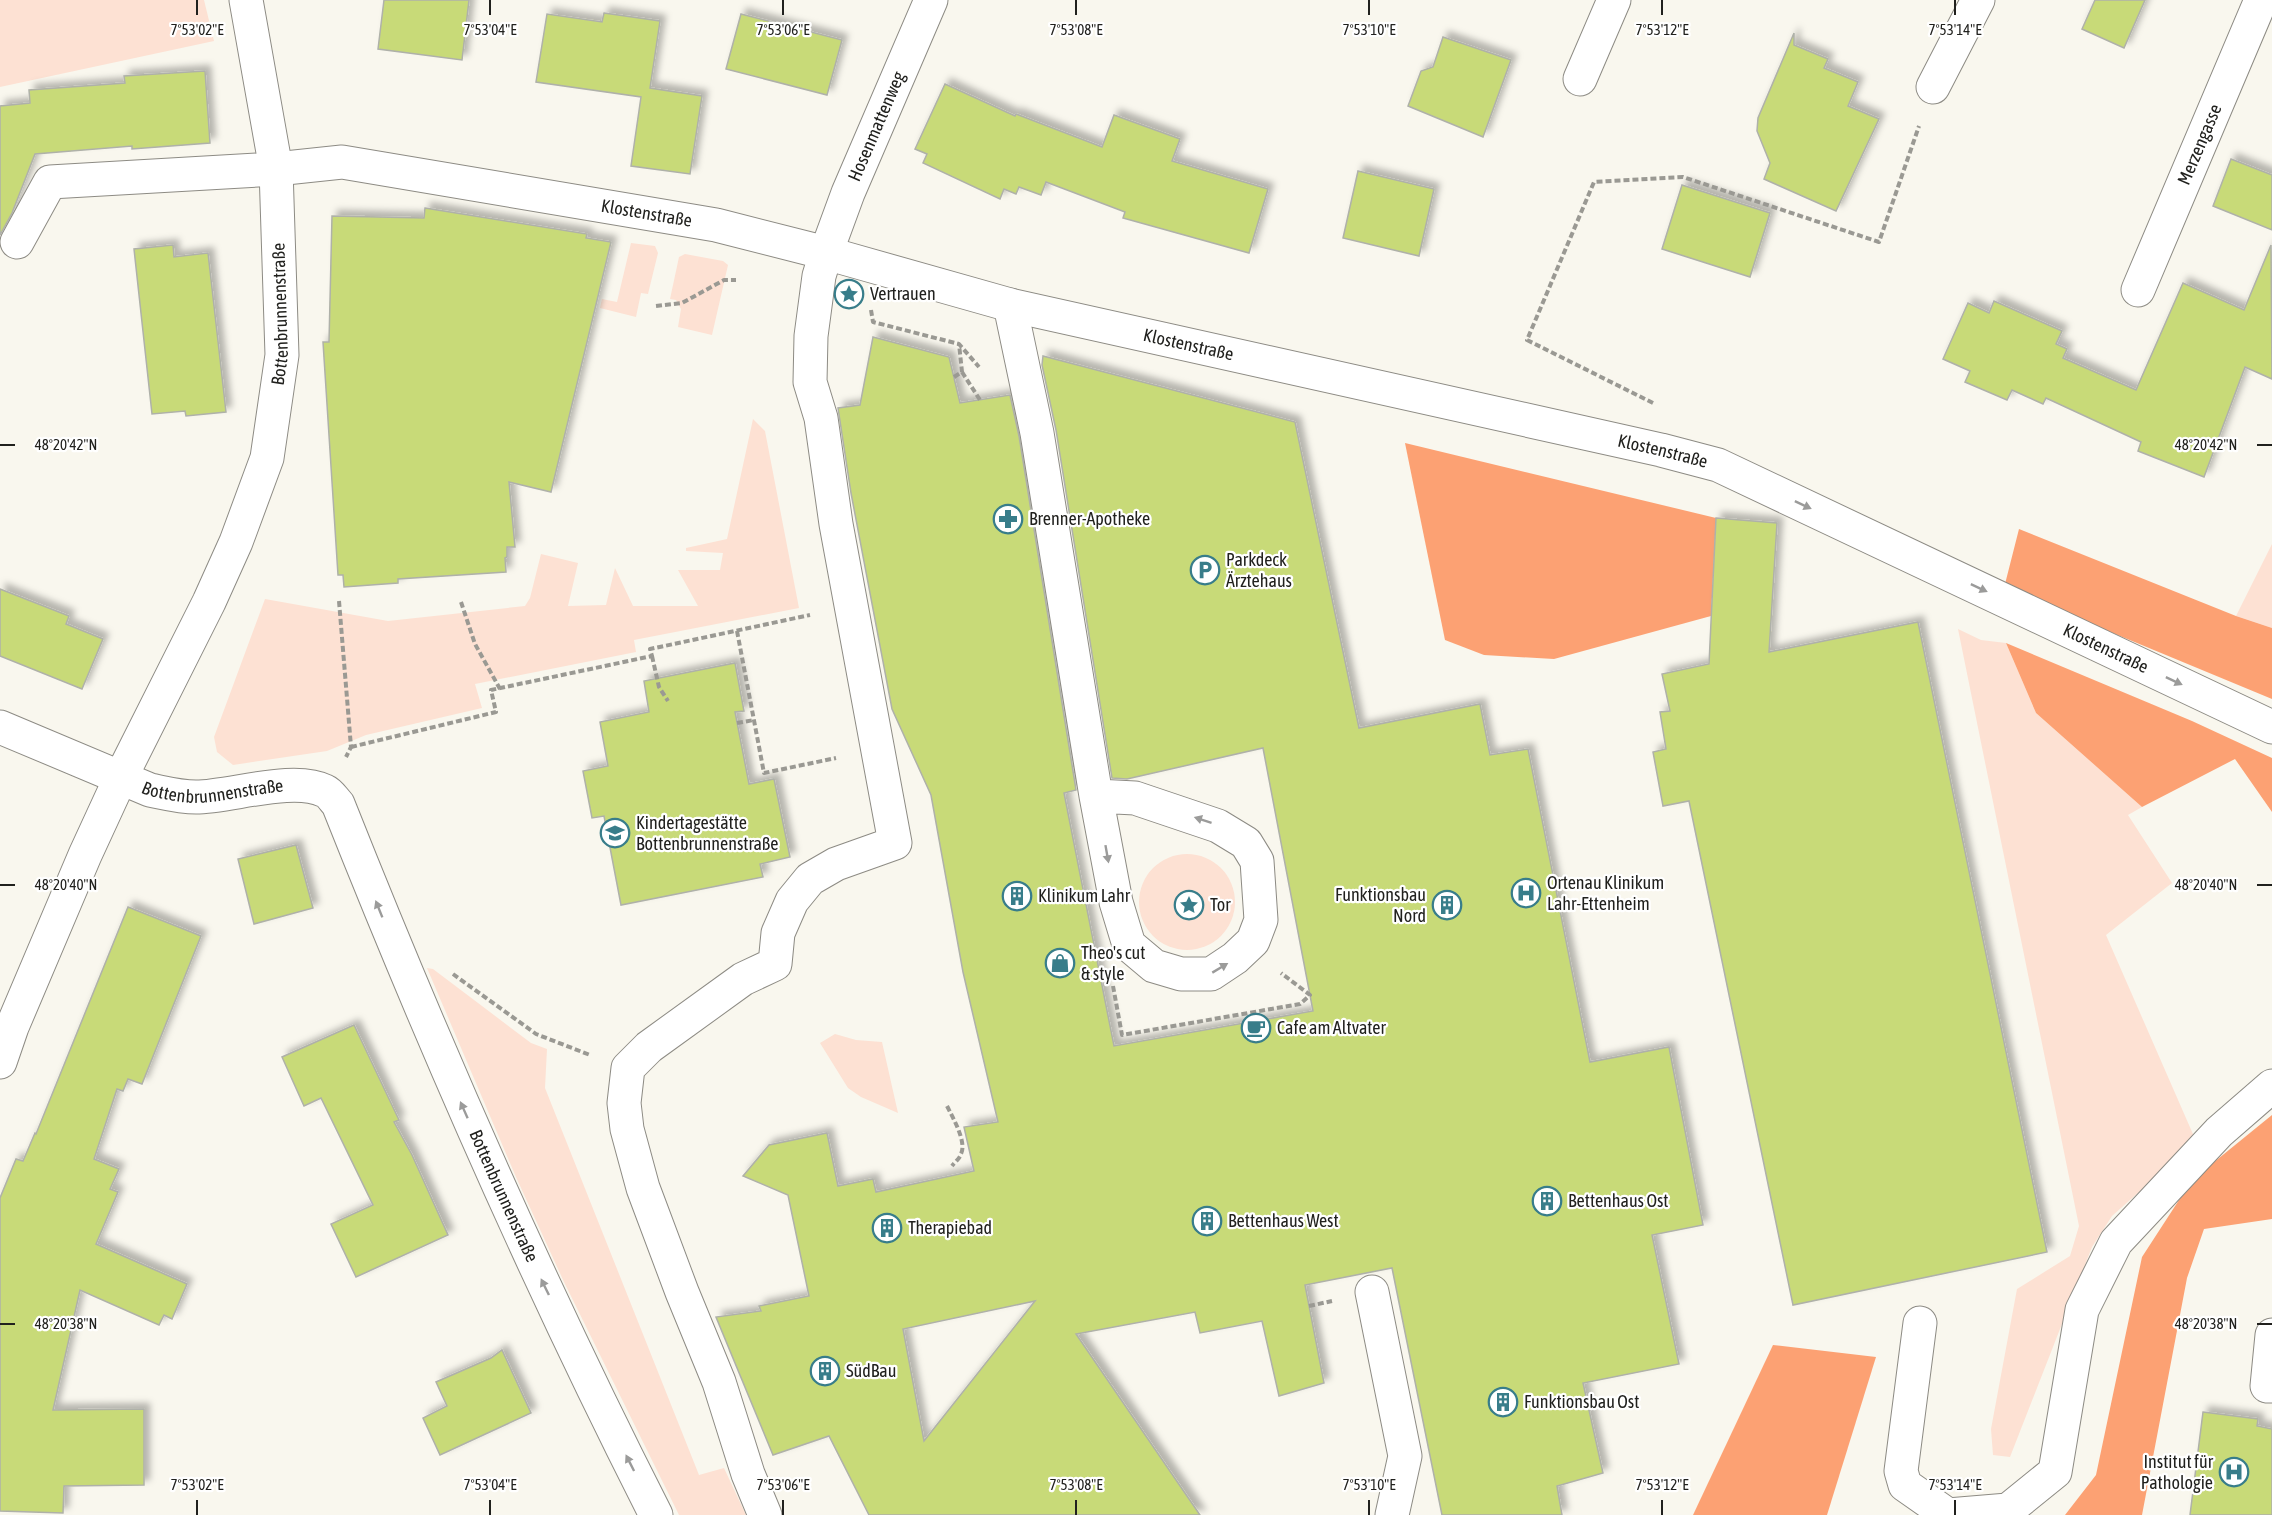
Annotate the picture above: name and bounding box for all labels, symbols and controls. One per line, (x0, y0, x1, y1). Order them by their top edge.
text: 7°53'02"E (170, 21, 224, 38)
text: 7°53'04"E (463, 21, 517, 38)
text: 7°53'06"E (756, 21, 810, 38)
text: 7°53'08"E (1049, 21, 1103, 38)
text: 7°53'10"E (1342, 21, 1396, 38)
text: 7°53'12"E (1635, 21, 1689, 38)
text: 7°53'14"E (1928, 21, 1982, 38)
street label: Hosenmattenweg (843, 68, 909, 184)
street label: Merzengasse (2173, 101, 2226, 188)
street label: Klostenstraße (600, 195, 694, 231)
street label: Bottenbrunnenstraße (267, 242, 292, 386)
place icon: Vertrauen (833, 278, 865, 310)
place label: Vertrauen (870, 283, 936, 304)
street label: Klostenstraße (1141, 324, 1236, 364)
street label: Klostenstraße (1616, 430, 1710, 472)
text: 48°20'42"N (35, 436, 97, 453)
text: 48°20'42"N (2175, 436, 2237, 453)
one-way arrow (1795, 500, 1812, 509)
pharmacy icon: Brenner-Apotheke (992, 503, 1024, 535)
place label: Brenner-Apotheke (1029, 508, 1150, 529)
place label: Parkdeck Ärztehaus (1226, 549, 1292, 591)
parking icon: Parkdeck Ärztehaus (1189, 554, 1221, 586)
one-way arrow (1971, 584, 1988, 593)
street label: Klostenstraße (2060, 619, 2152, 677)
one-way arrow (2166, 677, 2183, 686)
street label: Bottenbrunnenstraße (139, 775, 284, 807)
place label: Kindertagestätte Bottenbrunnenstraße (636, 812, 778, 854)
one-way arrow (1194, 815, 1212, 825)
school or university icon: Kindertagestätte Bottenbrunnenstraße (599, 817, 631, 849)
one-way arrow (1103, 844, 1112, 863)
place label: Ortenau Klinikum Lahr-Ettenheim (1547, 872, 1664, 914)
text: 48°20'40"N (35, 876, 97, 893)
text: 48°20'40"N (2175, 876, 2237, 893)
hospital icon: Ortenau Klinikum Lahr-Ettenheim (1510, 877, 1542, 909)
building icon: Klinikum Lahr (1001, 880, 1033, 912)
place label: Funktionsbau Nord (1335, 884, 1426, 926)
place label: Klinikum Lahr (1038, 885, 1131, 906)
place icon: Tor (1173, 889, 1205, 921)
building icon: Funktionsbau Nord (1431, 889, 1463, 921)
place label: Tor (1210, 894, 1231, 915)
one-way arrow (374, 900, 383, 918)
place label: Theo's cut & style (1081, 942, 1145, 984)
shop icon: Theo's cut & style (1044, 947, 1076, 979)
one-way arrow (1212, 963, 1228, 974)
cafe icon: Cafe am Altvater (1240, 1012, 1272, 1044)
place label: Cafe am Altvater (1277, 1017, 1386, 1038)
one-way arrow (459, 1100, 469, 1118)
street label: Bottenbrunnenstraße (465, 1126, 543, 1265)
building icon: Bettenhaus Ost (1531, 1185, 1563, 1217)
place label: Bettenhaus Ost (1568, 1190, 1668, 1211)
building icon: Bettenhaus West (1191, 1205, 1223, 1237)
place label: Bettenhaus West (1228, 1210, 1339, 1231)
building icon: Therapiebad (871, 1212, 903, 1244)
place label: Therapiebad (908, 1217, 992, 1238)
one-way arrow (540, 1279, 549, 1296)
text: 48°20'38"N (35, 1315, 97, 1332)
text: 48°20'38"N (2175, 1315, 2237, 1332)
building icon: SüdBau (809, 1355, 841, 1387)
place label: SüdBau (846, 1360, 896, 1381)
building icon: Funktionsbau Ost (1487, 1386, 1519, 1418)
place label: Funktionsbau Ost (1524, 1391, 1639, 1412)
place label: Institut für Pathologie (2141, 1451, 2214, 1493)
one-way arrow (625, 1454, 635, 1472)
hospital icon: Institut für Pathologie (2218, 1456, 2250, 1488)
text: 7°53'02"E (170, 1476, 224, 1493)
text: 7°53'04"E (463, 1476, 517, 1493)
text: 7°53'06"E (756, 1476, 810, 1493)
text: 7°53'08"E (1049, 1476, 1103, 1493)
text: 7°53'10"E (1342, 1476, 1396, 1493)
text: 7°53'12"E (1635, 1476, 1689, 1493)
text: 7°53'14"E (1928, 1476, 1982, 1493)

